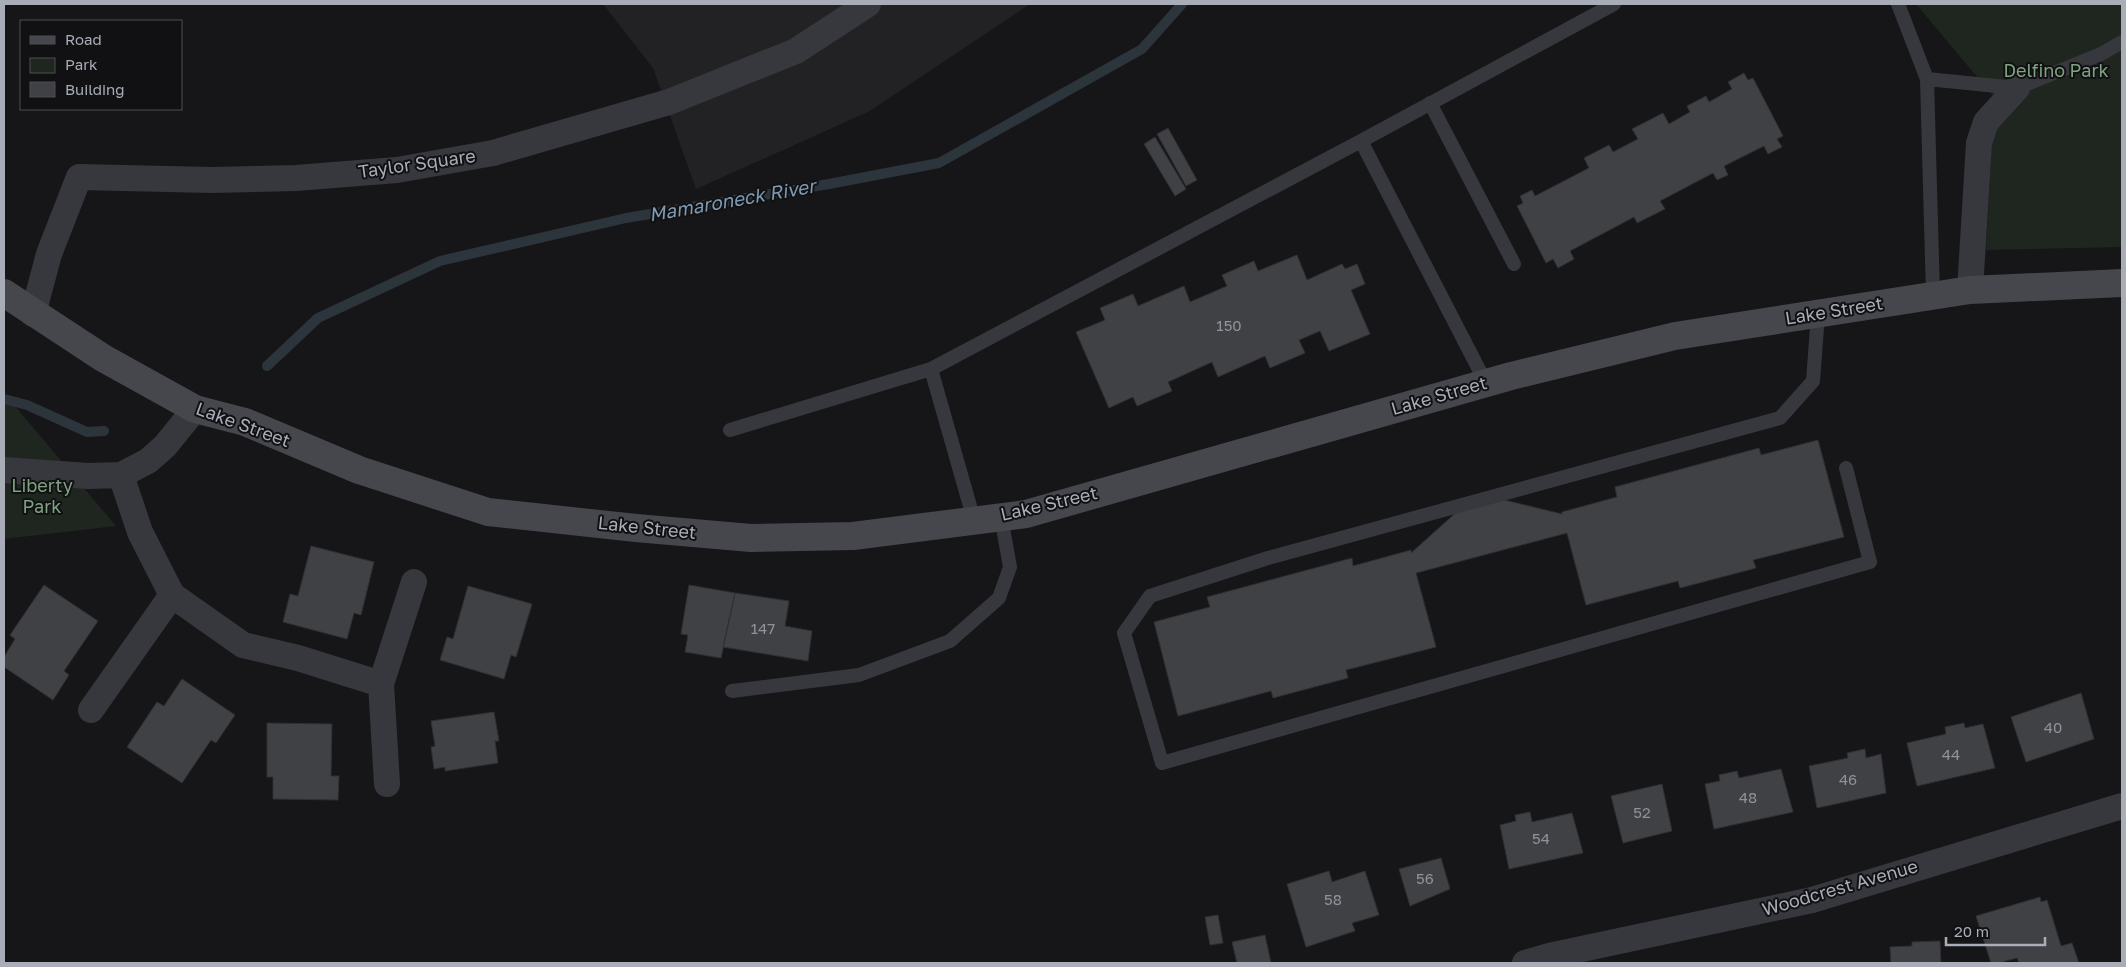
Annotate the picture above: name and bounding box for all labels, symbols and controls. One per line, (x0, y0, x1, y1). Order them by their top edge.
legend (20, 20, 182, 110)
text: Road (65, 30, 102, 48)
text: Park (65, 55, 98, 73)
park label: Delfino Park (2003, 59, 2109, 81)
text: Building (65, 80, 125, 98)
street label: Taylor Square (357, 144, 477, 182)
water label: Mamaroneck River (647, 173, 819, 225)
street label: Lake Street (1783, 291, 1884, 329)
house number: 150 (1216, 316, 1242, 334)
street label: Lake Street (1388, 371, 1489, 419)
street label: Lake Street (193, 397, 293, 451)
park label: Liberty Park (11, 474, 73, 517)
street label: Lake Street (998, 481, 1099, 525)
street label: Lake Street (597, 511, 697, 543)
house number: 147 (751, 619, 775, 637)
house number: 40 (2044, 718, 2062, 736)
house number: 44 (1942, 745, 1960, 763)
house number: 46 (1839, 770, 1857, 788)
house number: 48 (1739, 788, 1757, 806)
house number: 52 (1633, 803, 1651, 821)
house number: 54 (1532, 829, 1550, 847)
street label: Woodcrest Avenue (1759, 854, 1920, 920)
house number: 56 (1416, 869, 1434, 887)
house number: 58 (1324, 890, 1342, 908)
scale bar (1946, 914, 2045, 946)
text: 20 m (1954, 922, 1989, 940)

